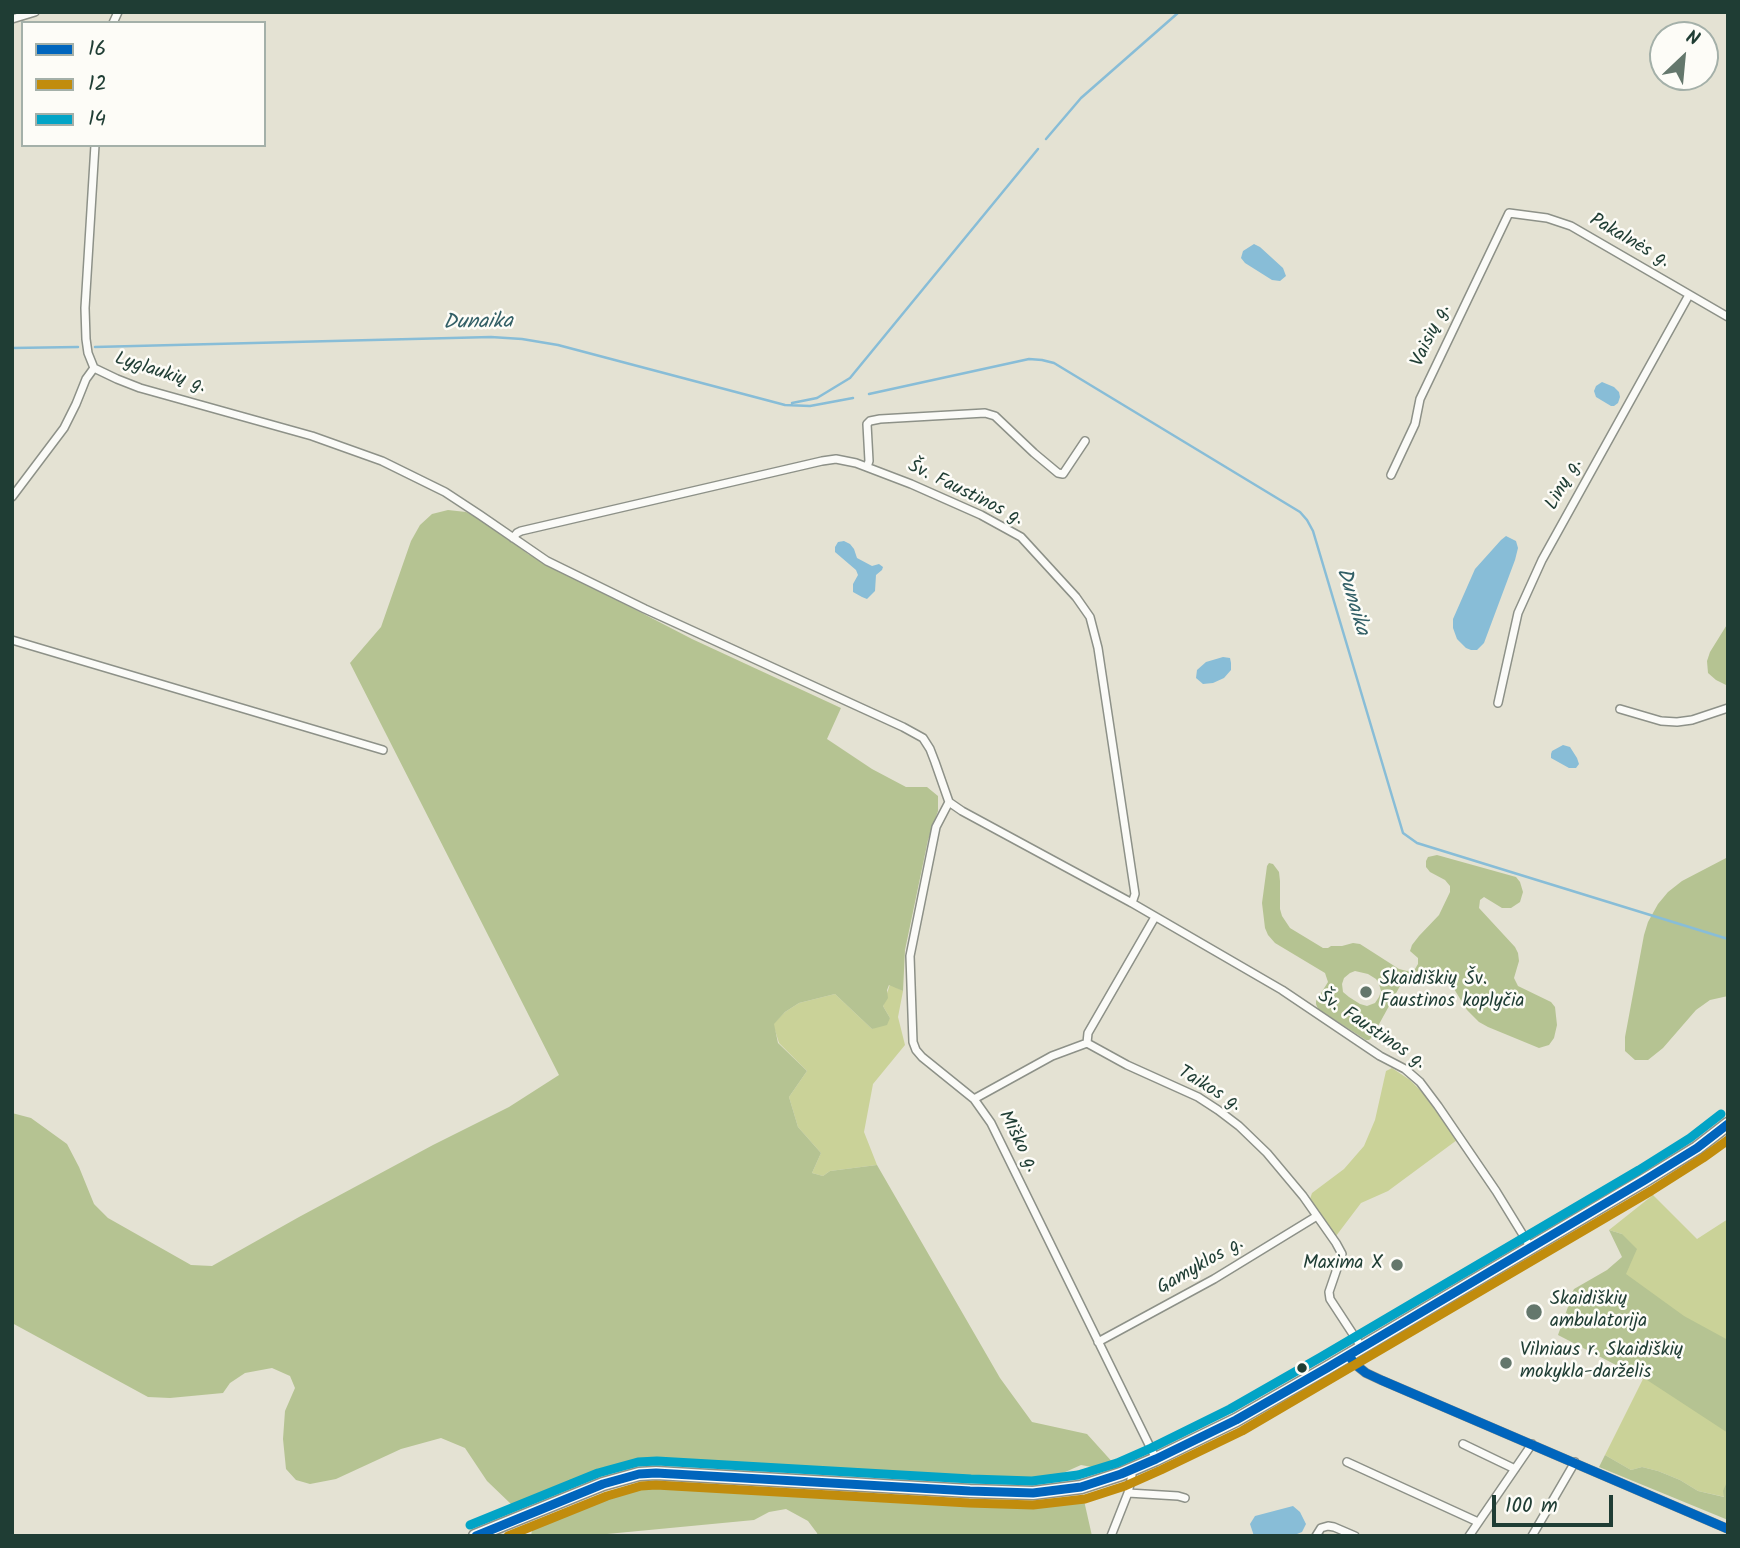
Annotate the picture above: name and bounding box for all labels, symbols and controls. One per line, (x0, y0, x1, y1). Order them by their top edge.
legend (21, 21, 266, 147)
north arrow (1649, 21, 1719, 91)
text: N (1680, 23, 1704, 55)
text: 16 (88, 33, 106, 66)
text: 12 (88, 68, 107, 101)
text: 14 (88, 103, 106, 136)
street label: Pakalnės g. (1585, 210, 1673, 274)
street label: Vaisių g. (1408, 301, 1456, 371)
water label: Dunaika (443, 311, 513, 337)
street label: Lyglaukių g. (111, 349, 209, 399)
street label: Linų g. (1542, 455, 1588, 515)
street label: Šv. Faustinos g. (903, 456, 1027, 532)
water label: Dunaika (1329, 565, 1373, 639)
place label: Skaidiškių Šv. Faustinos koplyčia (1380, 970, 1524, 1014)
marker: Skaidiškių Šv. Faustinos koplyčia (1358, 984, 1374, 1000)
street label: Šv. Faustinos g. (1312, 986, 1430, 1076)
street label: Taikos g. (1173, 1062, 1245, 1118)
street label: Miško g. (992, 1107, 1042, 1177)
street label: Gamyklos g. (1154, 1233, 1248, 1301)
place label: Maxima X (1303, 1254, 1383, 1276)
marker: Maxima X (1389, 1257, 1405, 1273)
place label: Skaidiškių ambulatorija (1550, 1290, 1647, 1334)
marker: Skaidiškių ambulatorija (1524, 1302, 1544, 1322)
place label: Vilniaus r. Skaidiškių mokykla-darželis (1520, 1341, 1683, 1385)
marker: Vilniaus r. Skaidiškių mokykla-darželis (1498, 1355, 1514, 1371)
unlabelled marker (1295, 1361, 1309, 1375)
scale bar (1495, 1482, 1616, 1526)
text: 100 m (1505, 1490, 1558, 1523)

